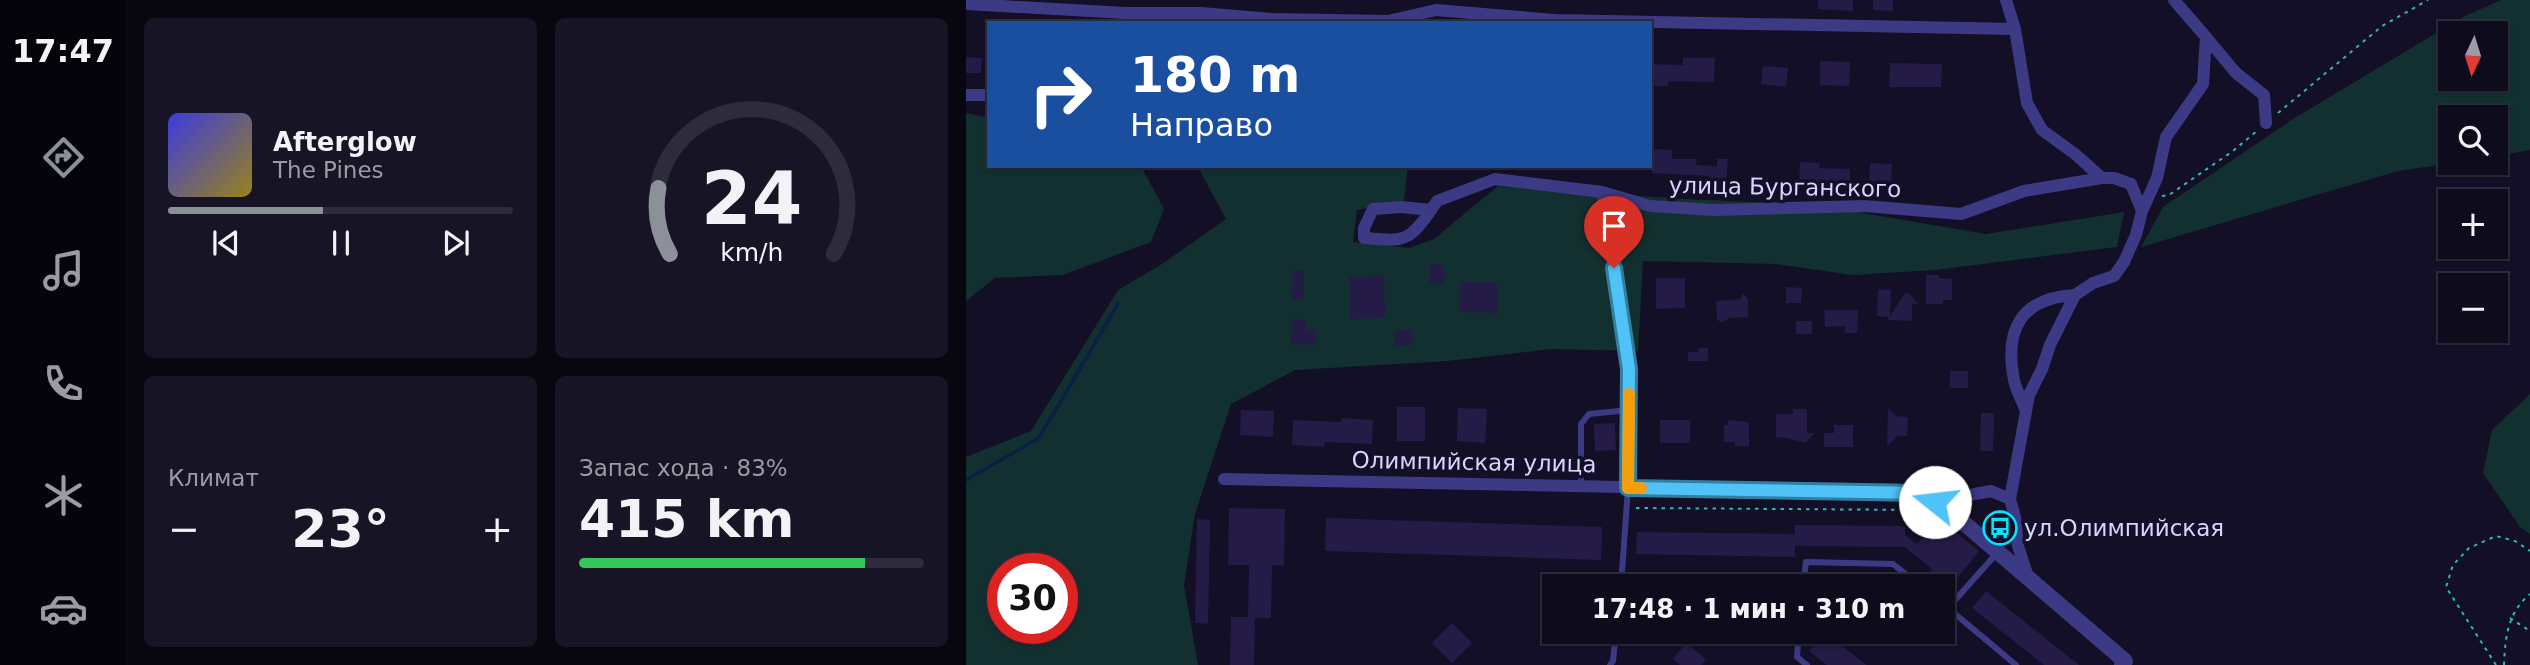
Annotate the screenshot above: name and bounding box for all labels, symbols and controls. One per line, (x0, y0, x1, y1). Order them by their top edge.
north arrow (2438, 21, 2508, 91)
map controls (2438, 21, 2508, 343)
text: 17:47 (12, 32, 114, 70)
text: 180 m (1130, 47, 1300, 104)
icon: right (1015, 49, 1106, 140)
button: search (2438, 105, 2508, 175)
text: Направо (1130, 106, 1273, 144)
text: Afterglow (273, 127, 417, 157)
icon: directions (39, 133, 88, 182)
text: 24 (701, 156, 802, 241)
text: The Pines (273, 157, 384, 183)
street label: улица Бурганского (1669, 172, 1901, 202)
button: + (2438, 189, 2508, 259)
pin (1584, 196, 1644, 268)
icon: arrive (1595, 207, 1633, 245)
icon: previous (207, 224, 245, 262)
icon: pause (322, 224, 360, 262)
icon: next (437, 224, 475, 262)
text: km/h (720, 238, 783, 267)
icon: music (39, 246, 88, 295)
button: − (2438, 273, 2508, 343)
icon: phone (39, 359, 88, 408)
street label: Олимпийская улица (1351, 447, 1597, 477)
text: Запас хода · 83% (579, 455, 788, 481)
text: Климат (168, 465, 259, 491)
position arrow (1898, 465, 1972, 539)
icon: climate (39, 471, 88, 520)
text: 415 km (579, 489, 794, 549)
text: 23° (291, 499, 390, 559)
text: − (168, 507, 200, 551)
text: + (481, 507, 513, 551)
bus stop icon: ул.Олимпийская (1981, 509, 2019, 547)
place label: ул.Олимпийская (2024, 515, 2224, 541)
speed limit sign: 30 (987, 553, 1078, 644)
icon: car (39, 584, 88, 633)
text: 17:48 · 1 мин · 310 m (1592, 594, 1905, 624)

